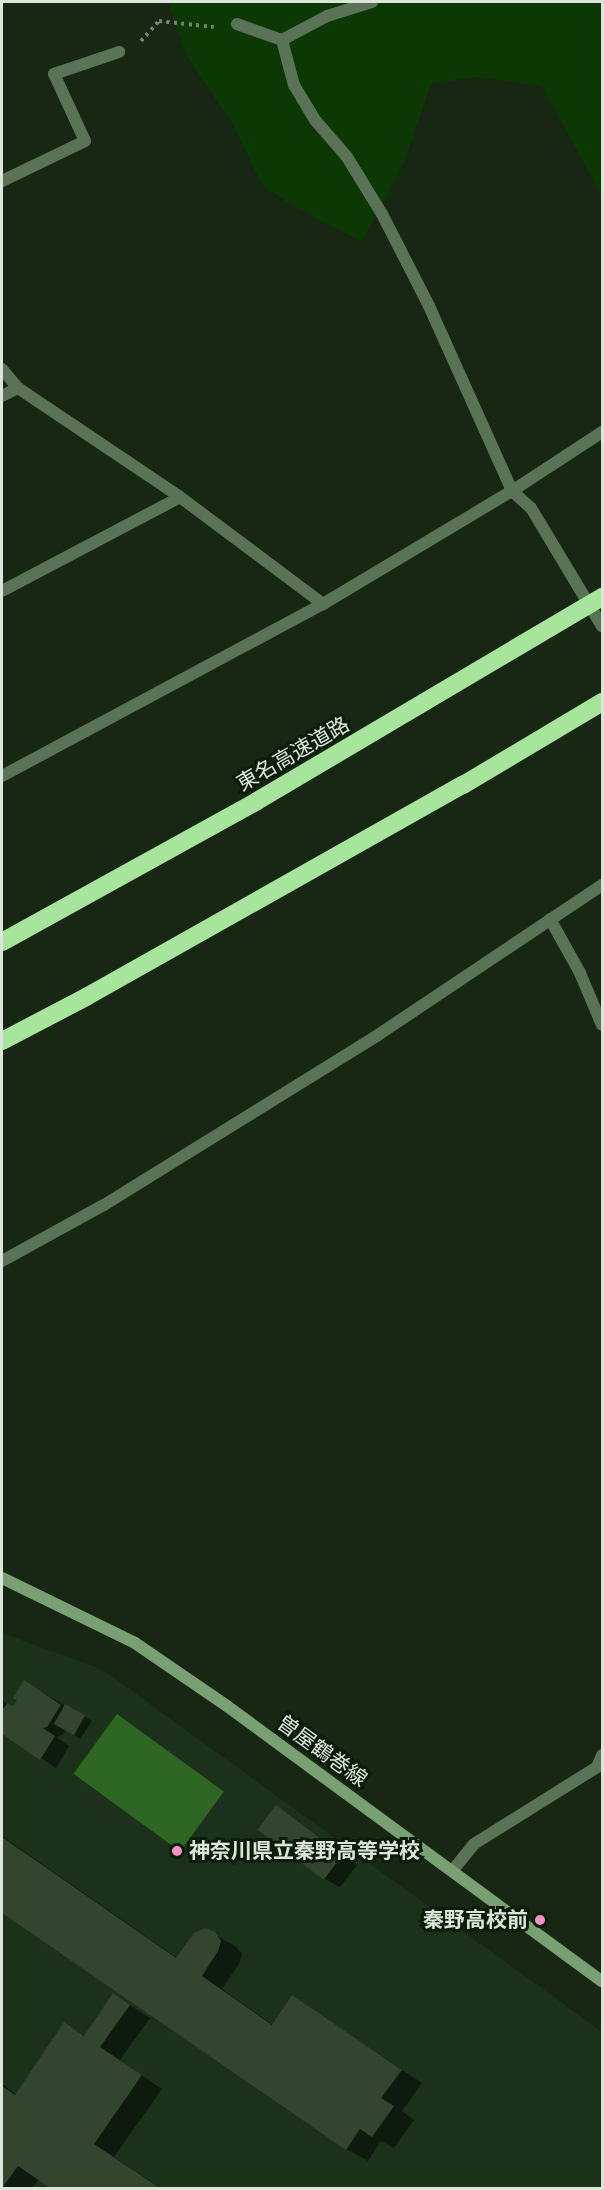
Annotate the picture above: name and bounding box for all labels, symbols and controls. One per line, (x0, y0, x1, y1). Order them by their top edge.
street label: 東名高速道路 (232, 712, 354, 796)
street label: 曽屋鶴巻線 (272, 1710, 372, 1792)
place label: 神奈川県立秦野高等学校 (189, 1838, 420, 1864)
marker: 神奈川県立秦野高等学校 (170, 1844, 184, 1858)
place label: 秦野高校前 (423, 1907, 528, 1933)
marker: 秦野高校前 (533, 1913, 547, 1927)

